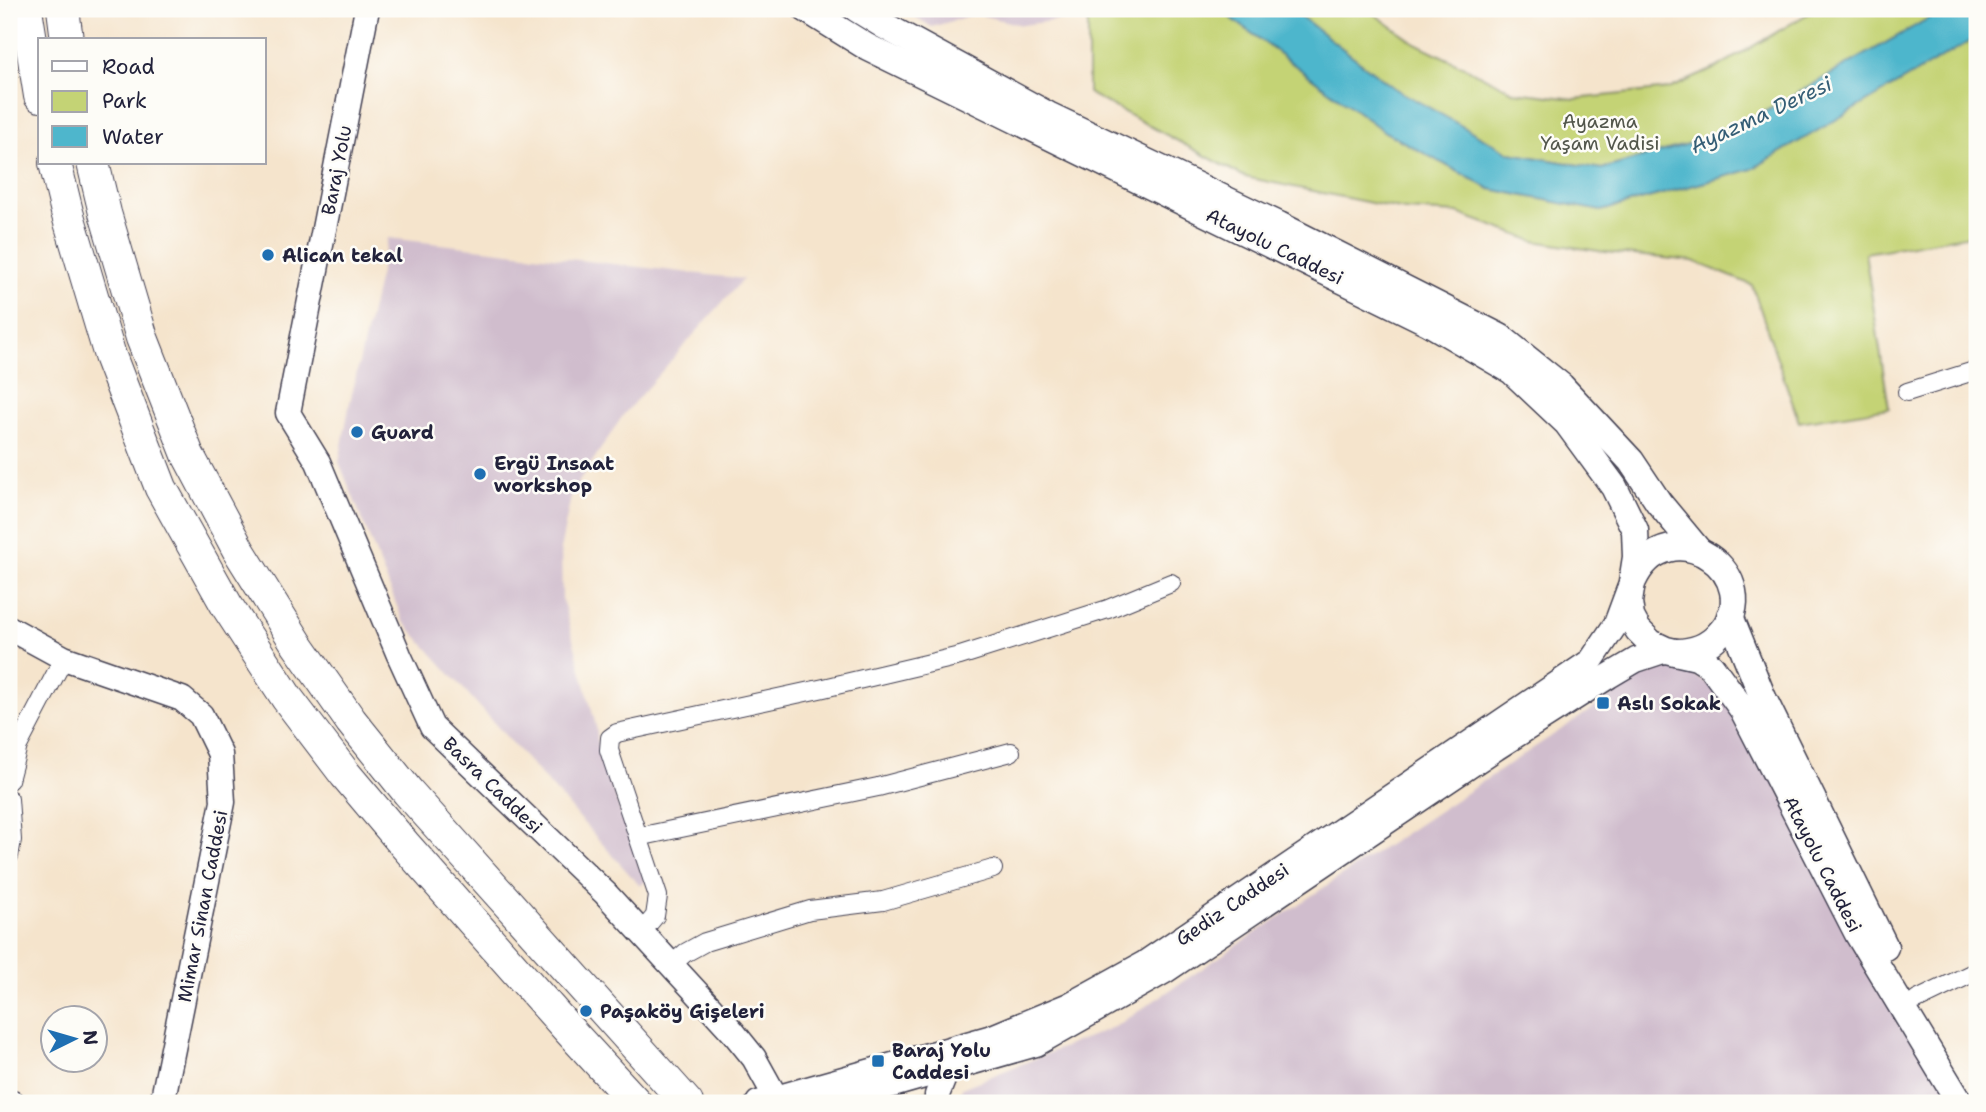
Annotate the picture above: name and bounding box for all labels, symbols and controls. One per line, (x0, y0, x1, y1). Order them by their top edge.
legend (38, 38, 266, 164)
text: Road (102, 53, 155, 81)
water label: Ayazma Deresi (1686, 69, 1837, 160)
text: Park (102, 87, 147, 115)
park label: Ayazma Yaşam Vadisi (1540, 109, 1660, 156)
text: Water (102, 123, 164, 151)
street label: Baraj Yolu (316, 123, 357, 217)
street label: Atayolu Caddesi (1202, 202, 1348, 291)
place label: Alican tekal (282, 243, 403, 268)
marker: Alican tekal (260, 247, 276, 263)
place label: Guard (371, 420, 434, 445)
marker: Guard (349, 424, 365, 440)
place label: Ergü Insaat workshop (494, 451, 614, 498)
marker: Ergü Insaat workshop (472, 466, 488, 482)
place label: Aslı Sokak (1617, 691, 1721, 716)
marker: Aslı Sokak (1595, 695, 1611, 711)
street label: Basra Caddesi (437, 731, 548, 839)
street label: Atayolu Caddesi (1777, 792, 1868, 937)
street label: Mimar Sinan Caddesi (172, 808, 233, 1004)
street label: Gediz Caddesi (1171, 857, 1294, 952)
place label: Paşaköy Gişeleri (600, 999, 765, 1024)
marker: Paşaköy Gişeleri (578, 1003, 594, 1019)
north arrow (38, 1004, 108, 1074)
text: N (77, 1029, 104, 1046)
place label: Baraj Yolu Caddesi (892, 1038, 991, 1085)
marker: Baraj Yolu Caddesi (870, 1053, 886, 1069)

